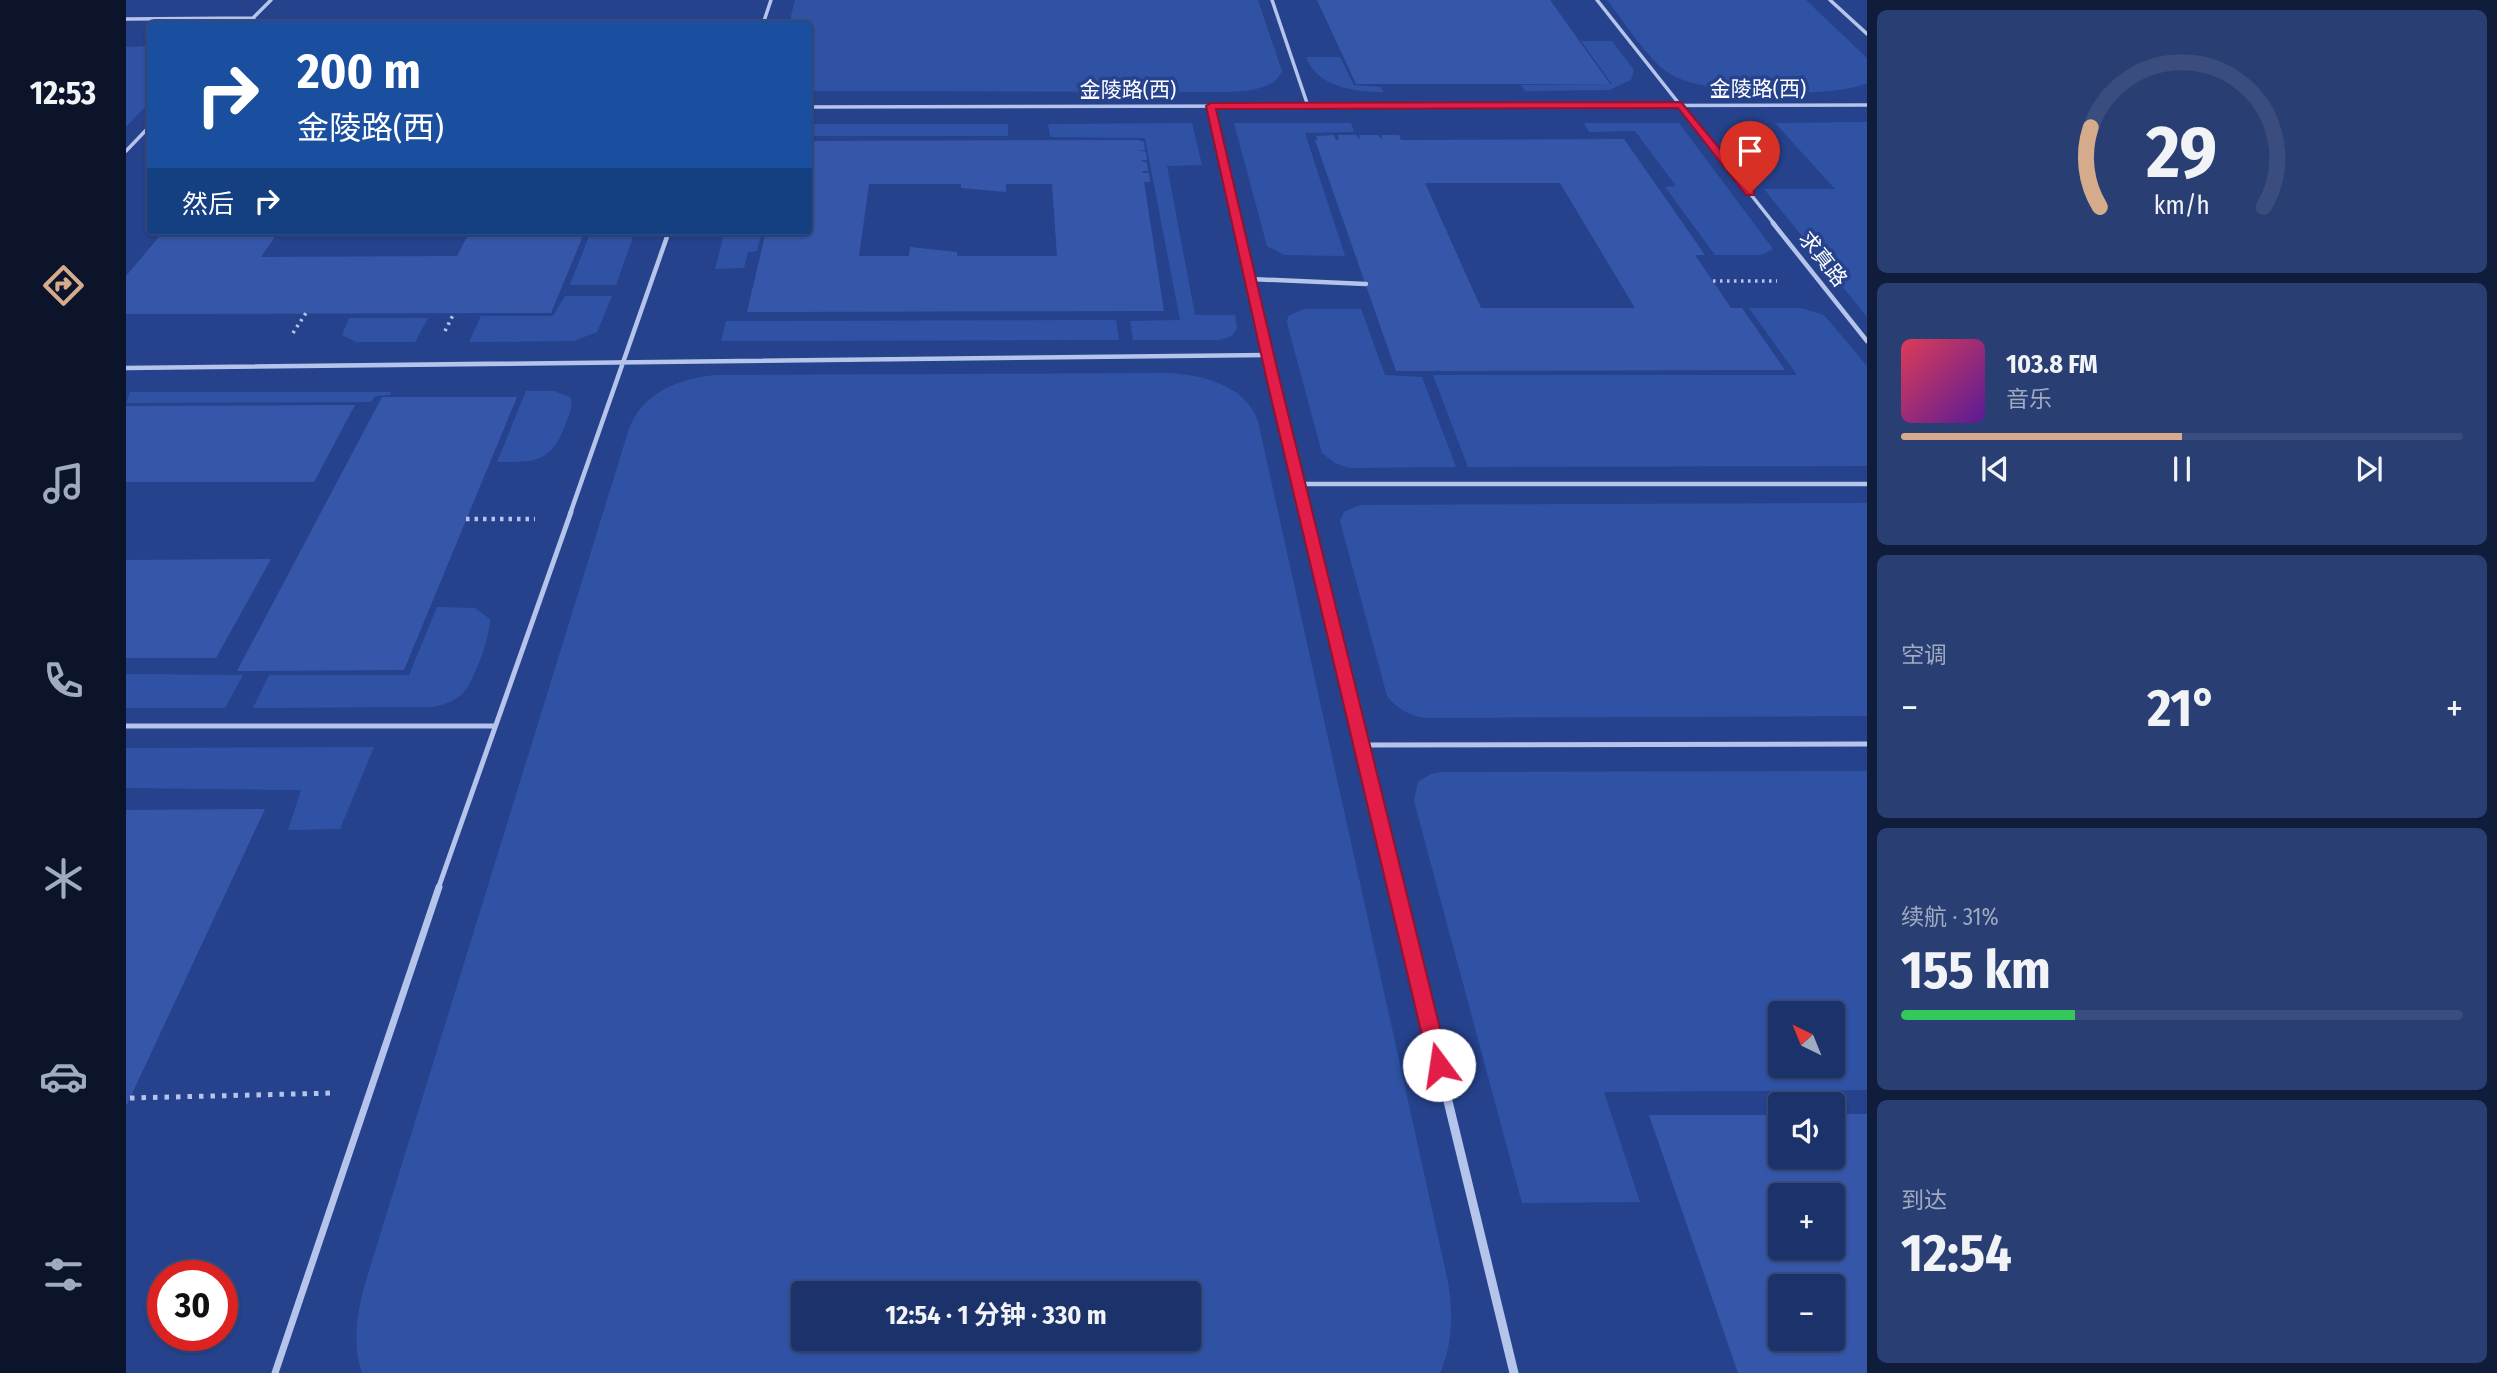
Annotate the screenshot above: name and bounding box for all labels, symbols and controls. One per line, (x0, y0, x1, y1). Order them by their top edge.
text: 200 m (297, 42, 421, 101)
icon: right (182, 49, 273, 140)
text: 12:53 (30, 74, 96, 112)
street label: 金陵路(西) (1710, 76, 1806, 102)
street label: 金陵路(西) (1080, 77, 1176, 103)
text: 金陵路(西) (297, 109, 444, 147)
text: 29 (2146, 110, 2217, 197)
pin (1720, 121, 1780, 193)
icon: arrive (1731, 132, 1769, 170)
icon: right (248, 182, 286, 220)
text: 然后 (182, 189, 234, 220)
text: km/h (2154, 191, 2210, 221)
street label: 求真路 (1793, 226, 1853, 292)
icon: directions (39, 261, 88, 310)
text: 103.8 FM (2006, 349, 2098, 380)
text: 音乐 (2006, 385, 2052, 413)
icon: previous (1976, 450, 2014, 488)
icon: pause (2163, 450, 2201, 488)
icon: next (2350, 450, 2388, 488)
icon: music (39, 459, 88, 508)
text: 空调 (1901, 641, 1947, 669)
icon: phone (39, 656, 88, 705)
text: 21° (2147, 677, 2217, 740)
text: − (1901, 685, 1918, 731)
text: + (2446, 685, 2463, 731)
icon: climate (39, 854, 88, 903)
text: 续航 · 31% (1901, 903, 1999, 931)
text: 155 km (1901, 939, 2051, 1002)
north arrow (1768, 1001, 1844, 1078)
map controls (1768, 1001, 1845, 1351)
position arrow (1402, 1028, 1476, 1102)
icon: car (39, 1052, 88, 1101)
button: sound (1768, 1092, 1845, 1169)
button: + (1768, 1183, 1845, 1260)
text: 到达 (1901, 1186, 1947, 1214)
text: 12:54 (1901, 1222, 2012, 1285)
icon: filters (39, 1250, 88, 1299)
speed limit sign: 30 (147, 1260, 238, 1351)
button: − (1768, 1274, 1845, 1351)
text: 12:54 · 1 分钟 · 330 m (885, 1300, 1107, 1331)

